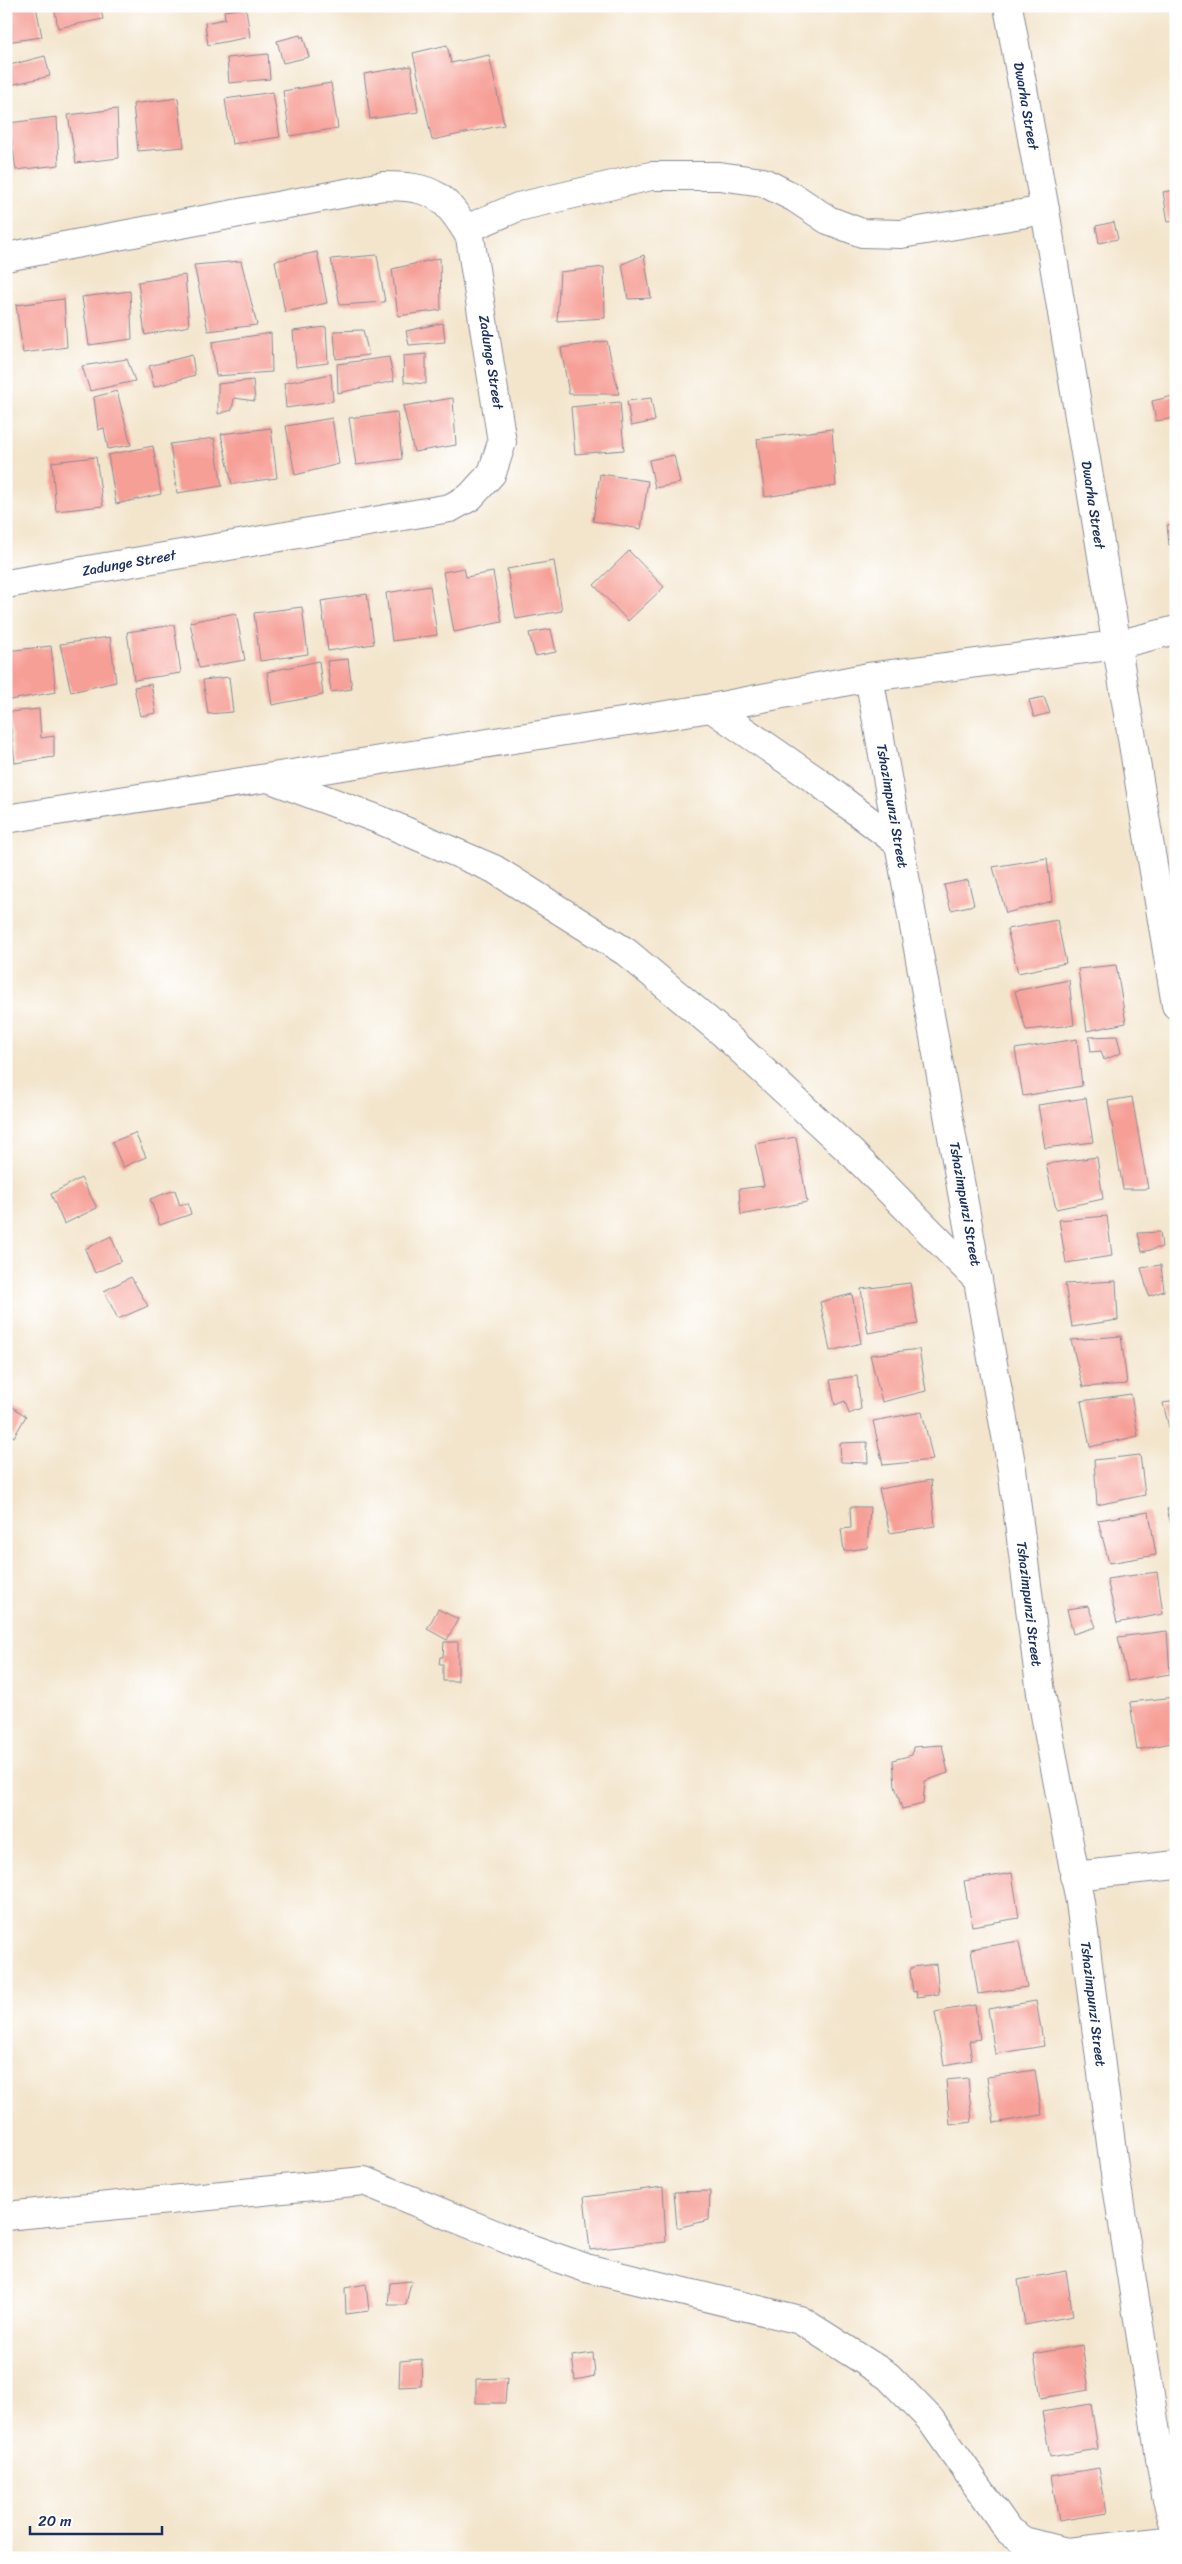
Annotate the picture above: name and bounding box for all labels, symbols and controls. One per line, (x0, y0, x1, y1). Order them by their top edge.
street label: Dwarha Street (1006, 60, 1046, 153)
street label: Zadunge Street (471, 313, 511, 412)
street label: Dwarha Street (1074, 459, 1113, 552)
street label: Zadunge Street (80, 542, 179, 584)
street label: Tshazimpunzi Street (869, 742, 915, 870)
street label: Tshazimpunzi Street (942, 1140, 988, 1268)
street label: Tshazimpunzi Street (1009, 1540, 1049, 1668)
street label: Tshazimpunzi Street (1073, 1940, 1113, 2068)
scale bar (30, 2504, 162, 2536)
text: 20 m (38, 2508, 72, 2534)

